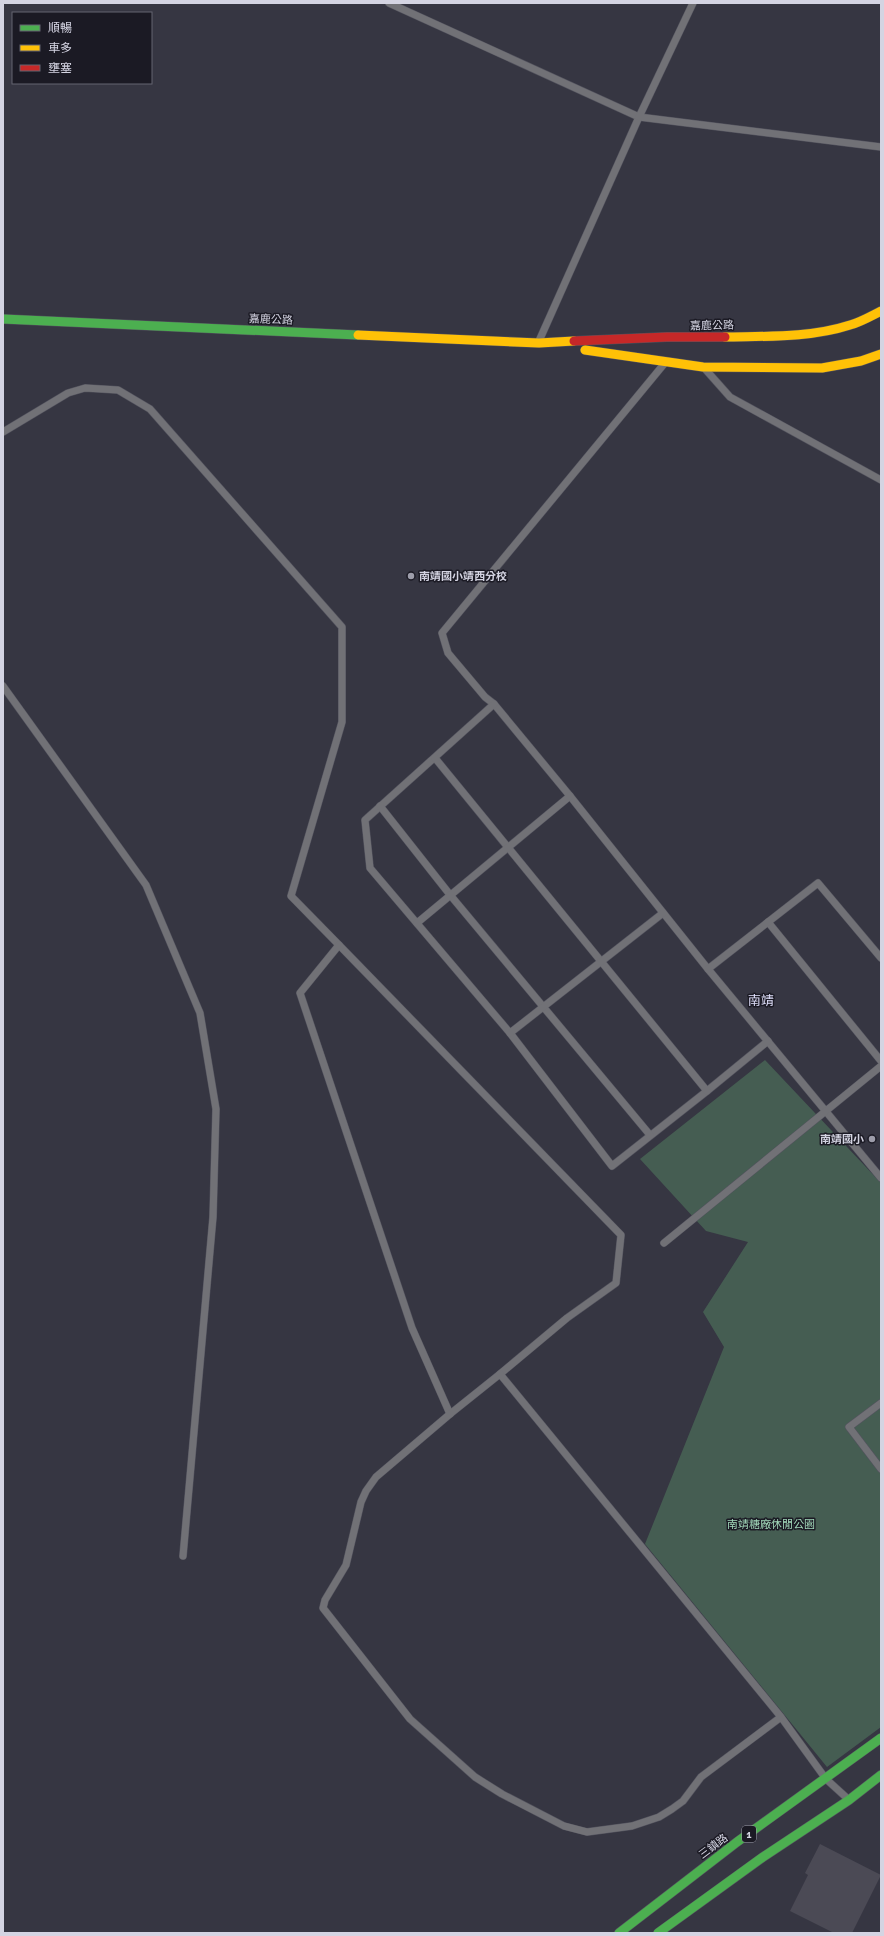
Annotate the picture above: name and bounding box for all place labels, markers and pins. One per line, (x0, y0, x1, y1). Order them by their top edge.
place label: 南靖國小靖西分校 (419, 570, 507, 583)
marker: 南靖國小靖西分校 (406, 571, 416, 581)
place label: 南靖國小 (820, 1133, 864, 1146)
marker: 南靖國小 (867, 1134, 877, 1144)

